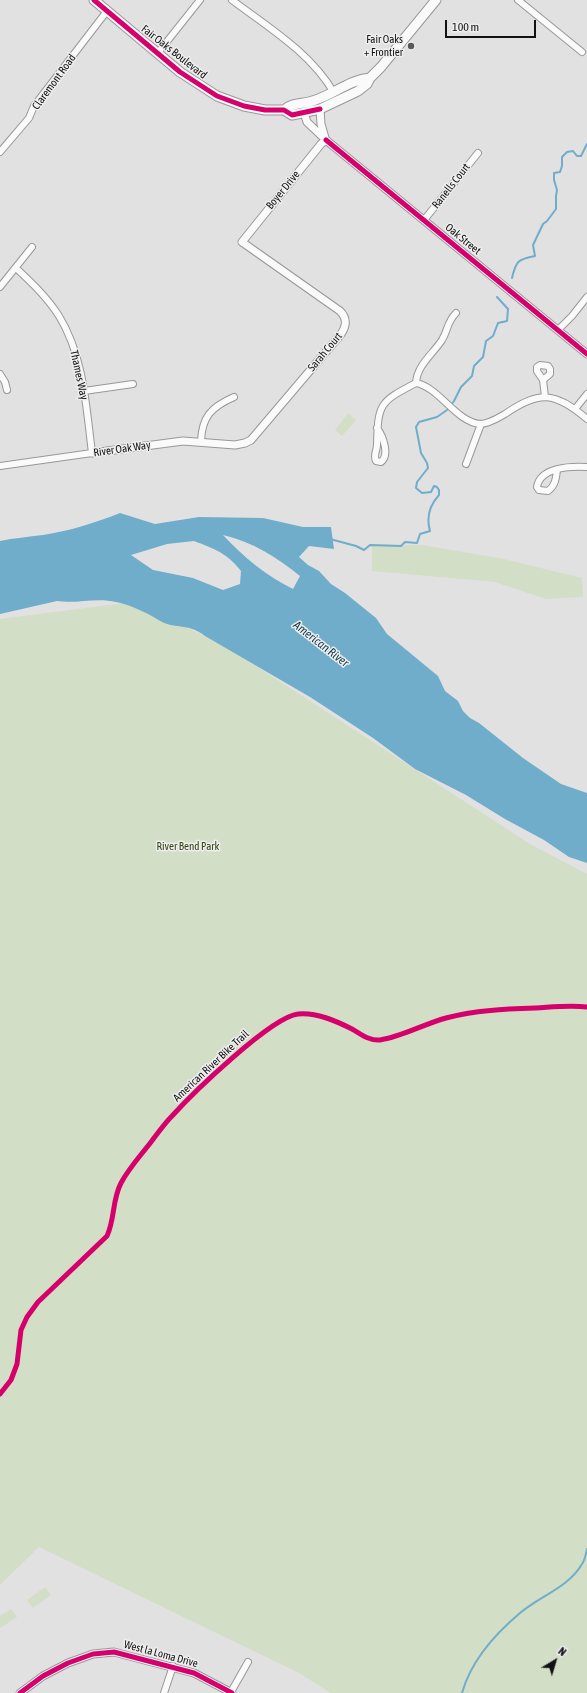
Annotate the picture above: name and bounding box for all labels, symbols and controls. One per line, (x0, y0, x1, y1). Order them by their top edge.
scale bar (447, 12, 538, 38)
text: 100 m (452, 20, 479, 34)
street label: Fair Oaks Boulevard (139, 22, 209, 82)
place label: Fair Oaks + Frontier (364, 33, 403, 59)
marker: Fair Oaks + Frontier (406, 41, 416, 51)
street label: Claremont Road (29, 52, 79, 112)
street label: Ranells Court (429, 161, 473, 211)
street label: Boyer Drive (263, 168, 303, 212)
street label: Oak Street (443, 221, 483, 257)
street label: Sarah Court (305, 330, 345, 374)
street label: Thames Way (67, 349, 91, 401)
street label: River Oak Way (93, 438, 151, 460)
water label: American River (290, 618, 352, 670)
park label: River Bend Park (157, 840, 219, 854)
street label: American River Bike Trail (170, 1027, 252, 1105)
street label: West la Loma Drive (123, 1638, 199, 1670)
north arrow (535, 1641, 575, 1681)
text: N (556, 1645, 569, 1658)

